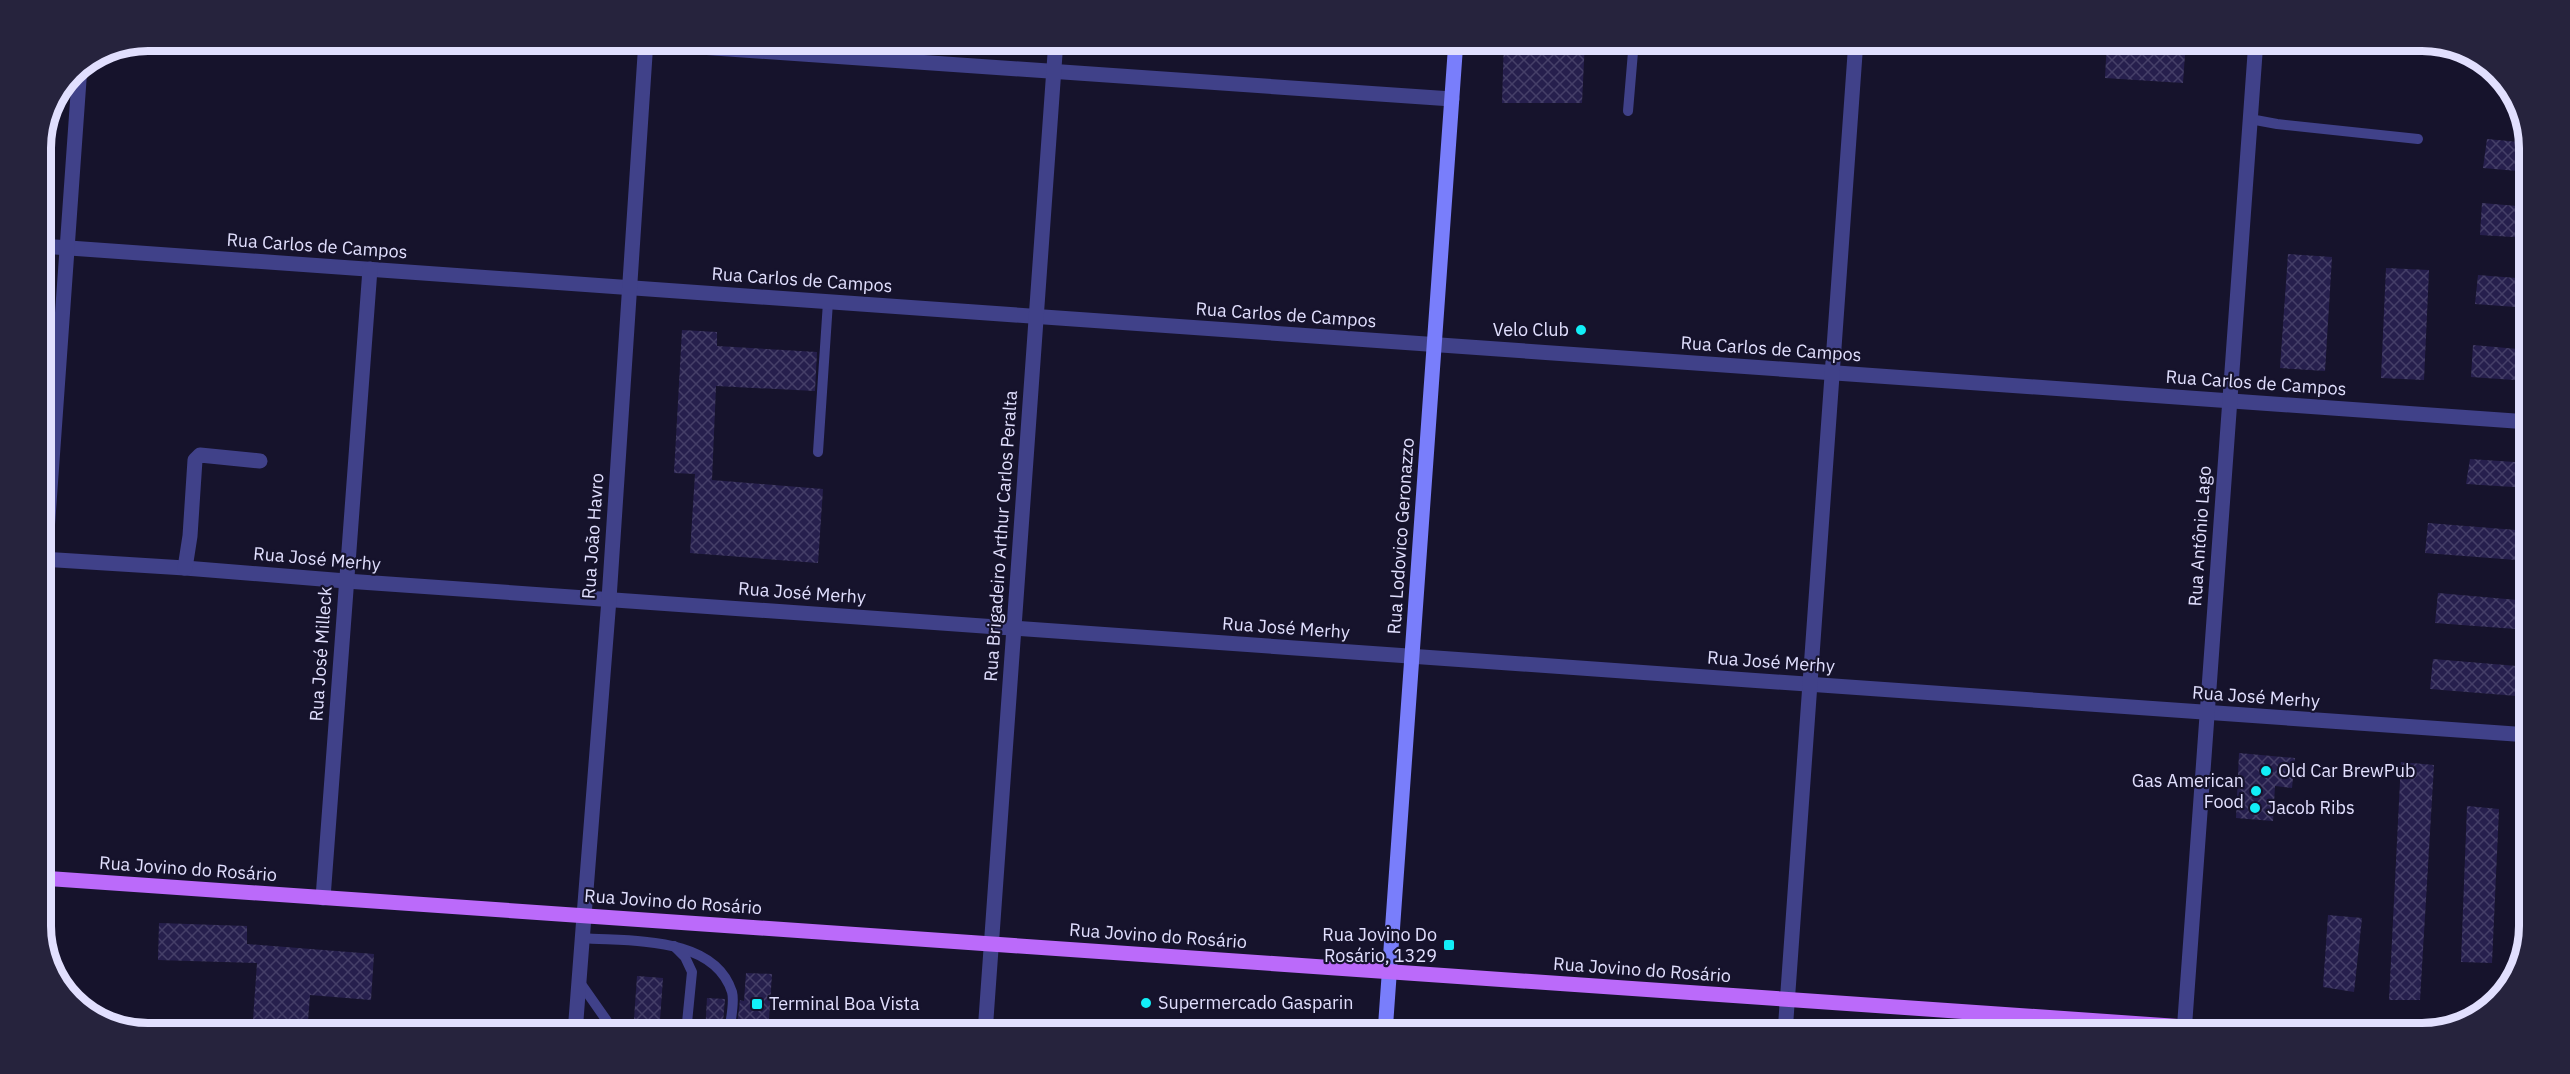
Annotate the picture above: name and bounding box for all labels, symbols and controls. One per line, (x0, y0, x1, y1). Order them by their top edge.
street label: Rua Carlos de Campos (226, 228, 408, 263)
street label: Rua Carlos de Campos (711, 262, 893, 297)
street label: Rua Carlos de Campos (1195, 297, 1377, 332)
place label: Velo Club (1493, 318, 1569, 341)
marker: Velo Club (1574, 323, 1588, 337)
street label: Rua Carlos de Campos (1680, 331, 1862, 366)
street label: Rua Carlos de Campos (2165, 365, 2347, 400)
street label: Rua Brigadeiro Arthur Carlos Peralta (979, 389, 1022, 682)
street label: Rua Lodovico Geronazzo (1382, 437, 1419, 635)
street label: Rua Antônio Lago (2183, 465, 2216, 607)
street label: Rua João Havro (577, 472, 608, 600)
street label: Rua José Merhy (252, 541, 382, 576)
street label: Rua José Merhy (737, 577, 867, 608)
street label: Rua José Milleck (304, 585, 337, 722)
street label: Rua José Merhy (1221, 612, 1351, 643)
street label: Rua José Merhy (1706, 646, 1836, 677)
street label: Rua José Merhy (2191, 681, 2321, 712)
place label: Old Car BrewPub (2278, 759, 2415, 782)
marker: Old Car BrewPub (2259, 764, 2273, 778)
place label: Gas American Food (2132, 769, 2244, 813)
marker: Gas American Food (2249, 784, 2263, 798)
place label: Jacob Ribs (2267, 796, 2355, 819)
marker: Jacob Ribs (2248, 801, 2262, 815)
street label: Rua Jovino do Rosário (98, 851, 278, 886)
street label: Rua Jovino do Rosário (583, 884, 763, 919)
street label: Rua Jovino do Rosário (1068, 918, 1248, 953)
place label: Rua Jovino Do Rosário, 1329 (1322, 923, 1437, 967)
marker: Rua Jovino Do Rosário, 1329 (1442, 938, 1456, 952)
street label: Rua Jovino do Rosário (1552, 952, 1732, 987)
place label: Supermercado Gasparin (1158, 991, 1353, 1014)
place label: Terminal Boa Vista (769, 992, 920, 1015)
marker: Supermercado Gasparin (1139, 996, 1153, 1010)
marker: Terminal Boa Vista (750, 997, 764, 1011)

